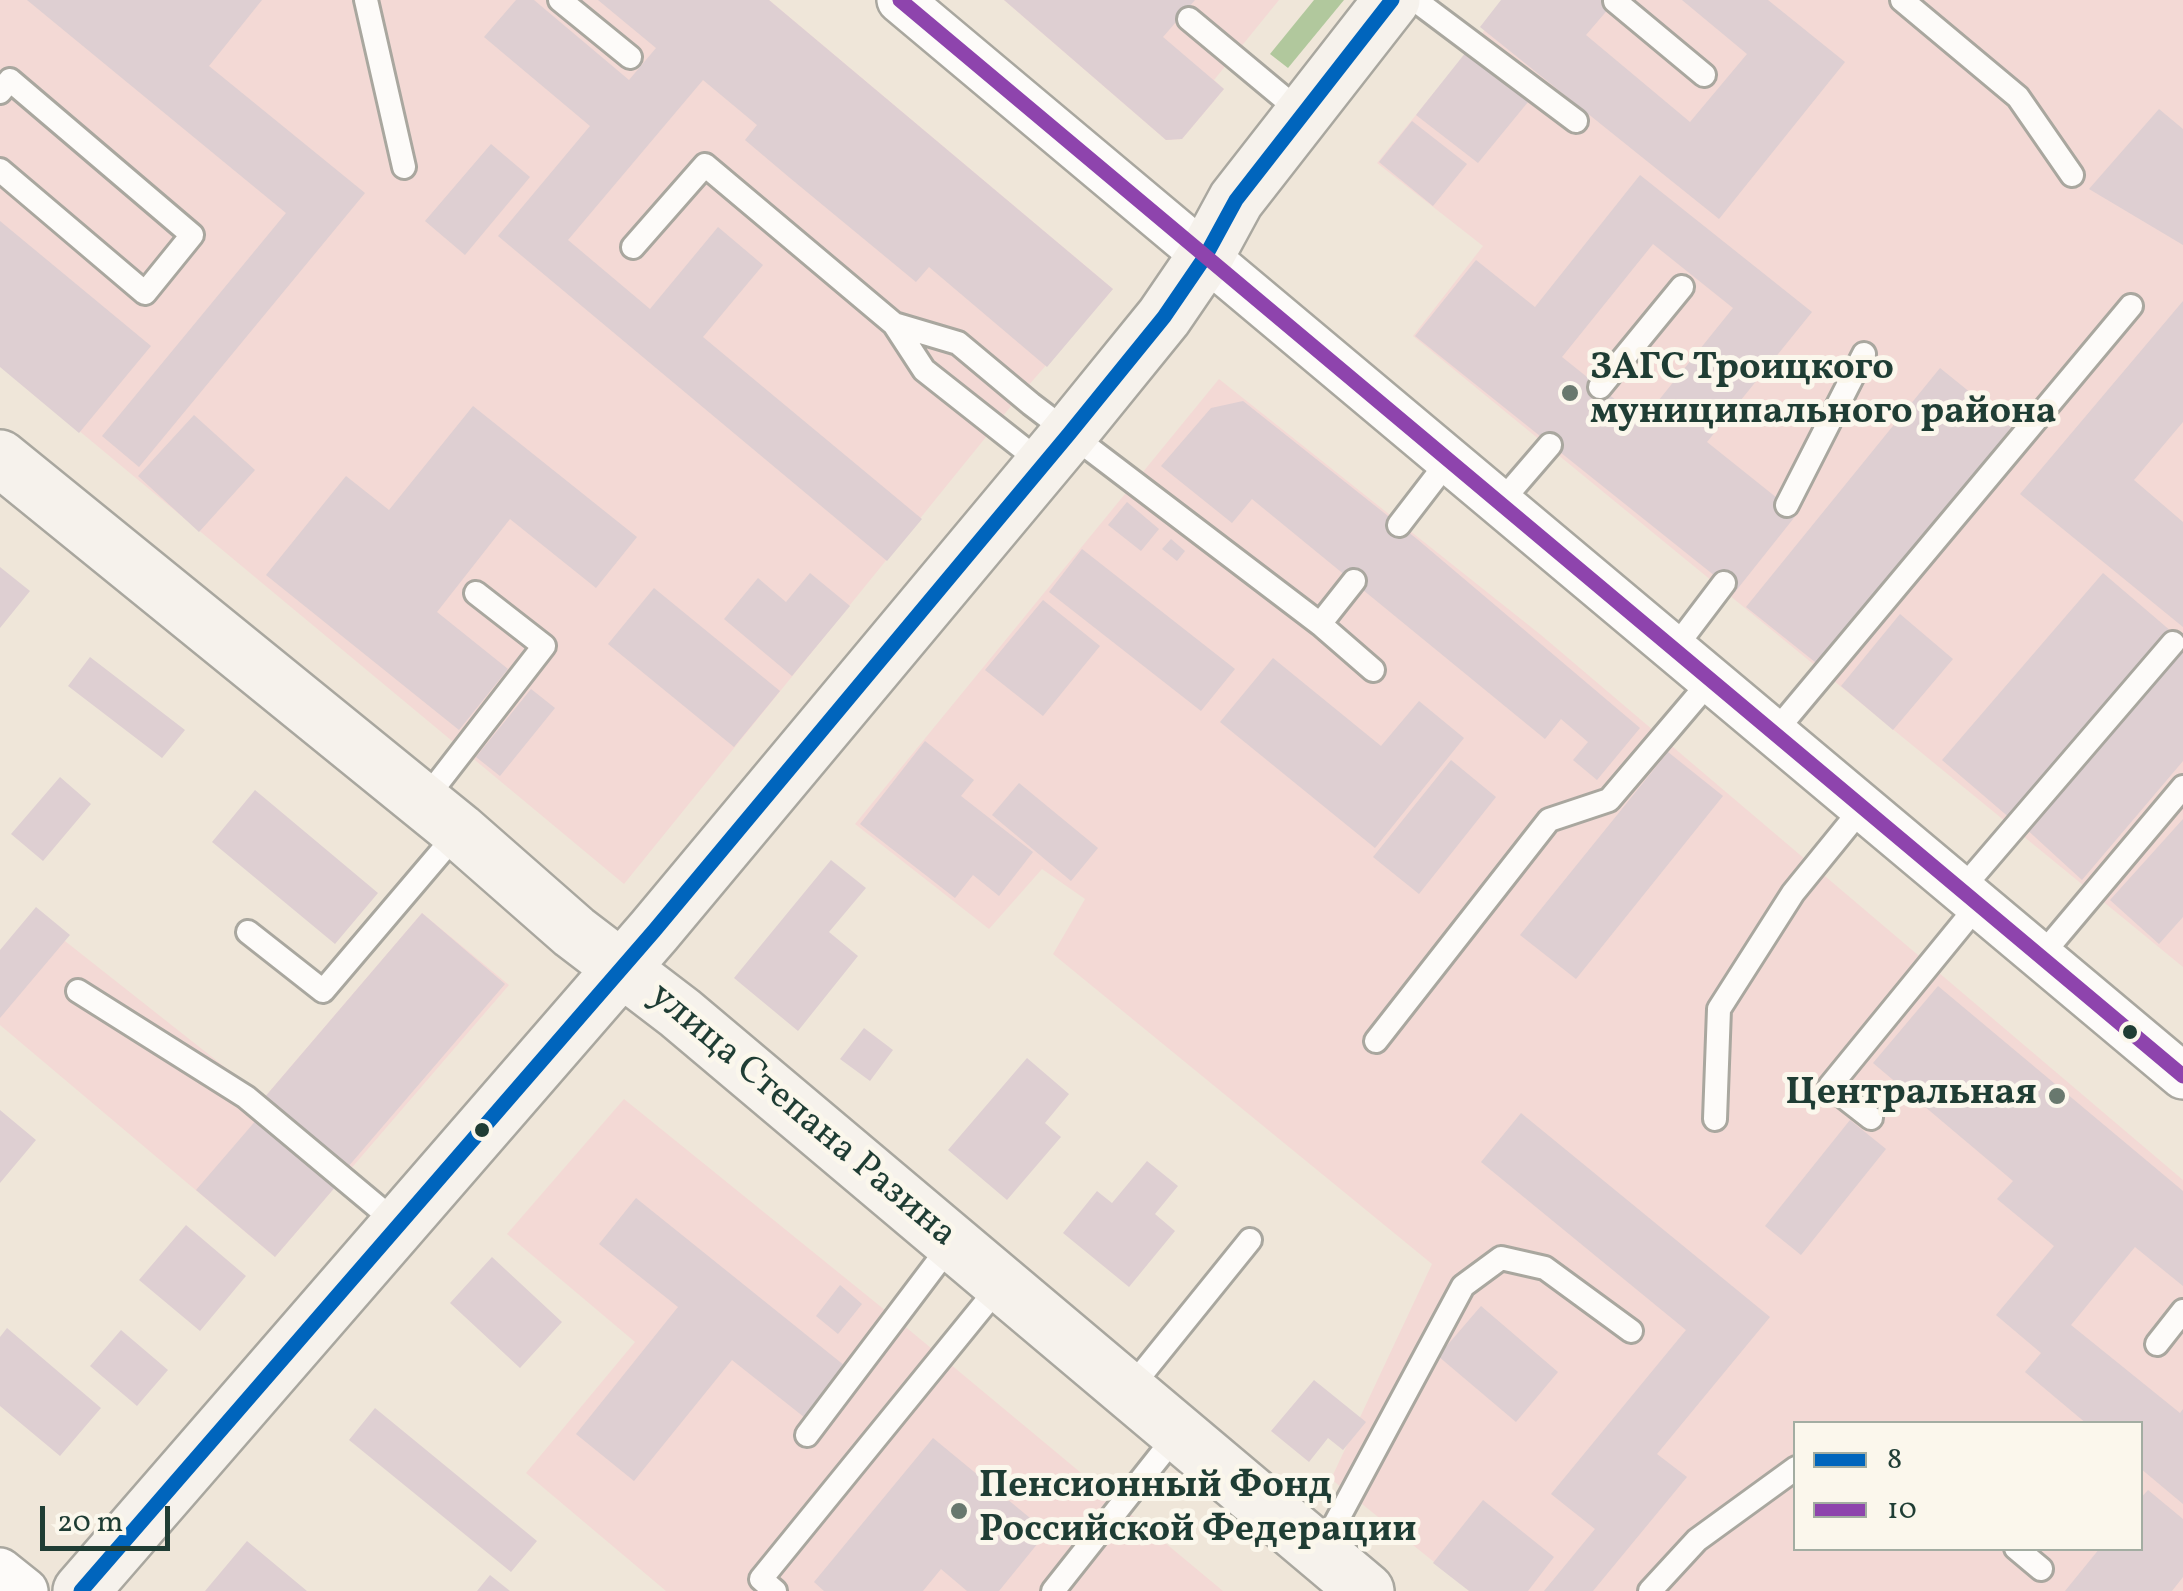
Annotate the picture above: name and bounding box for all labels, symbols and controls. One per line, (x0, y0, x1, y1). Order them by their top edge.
place label: ЗАГС Троицкого муниципального района (1590, 348, 2056, 438)
marker: ЗАГС Троицкого муниципального района (1559, 382, 1581, 404)
street label: улица Степана Разина (638, 975, 964, 1259)
unlabelled marker (2120, 1022, 2140, 1042)
place label: Центральная (1785, 1073, 2037, 1119)
marker: Центральная (2046, 1085, 2068, 1107)
unlabelled marker (472, 1120, 492, 1140)
legend (1793, 1421, 2143, 1551)
text: 8 (1887, 1439, 1902, 1481)
place label: Пенсионный Фонд Российской Федерации (979, 1466, 1417, 1556)
scale bar (45, 1486, 175, 1548)
text: 10 (1887, 1489, 1917, 1531)
marker: Пенсионный Фонд Российской Федерации (948, 1500, 970, 1522)
text: 20 m (57, 1502, 123, 1544)

